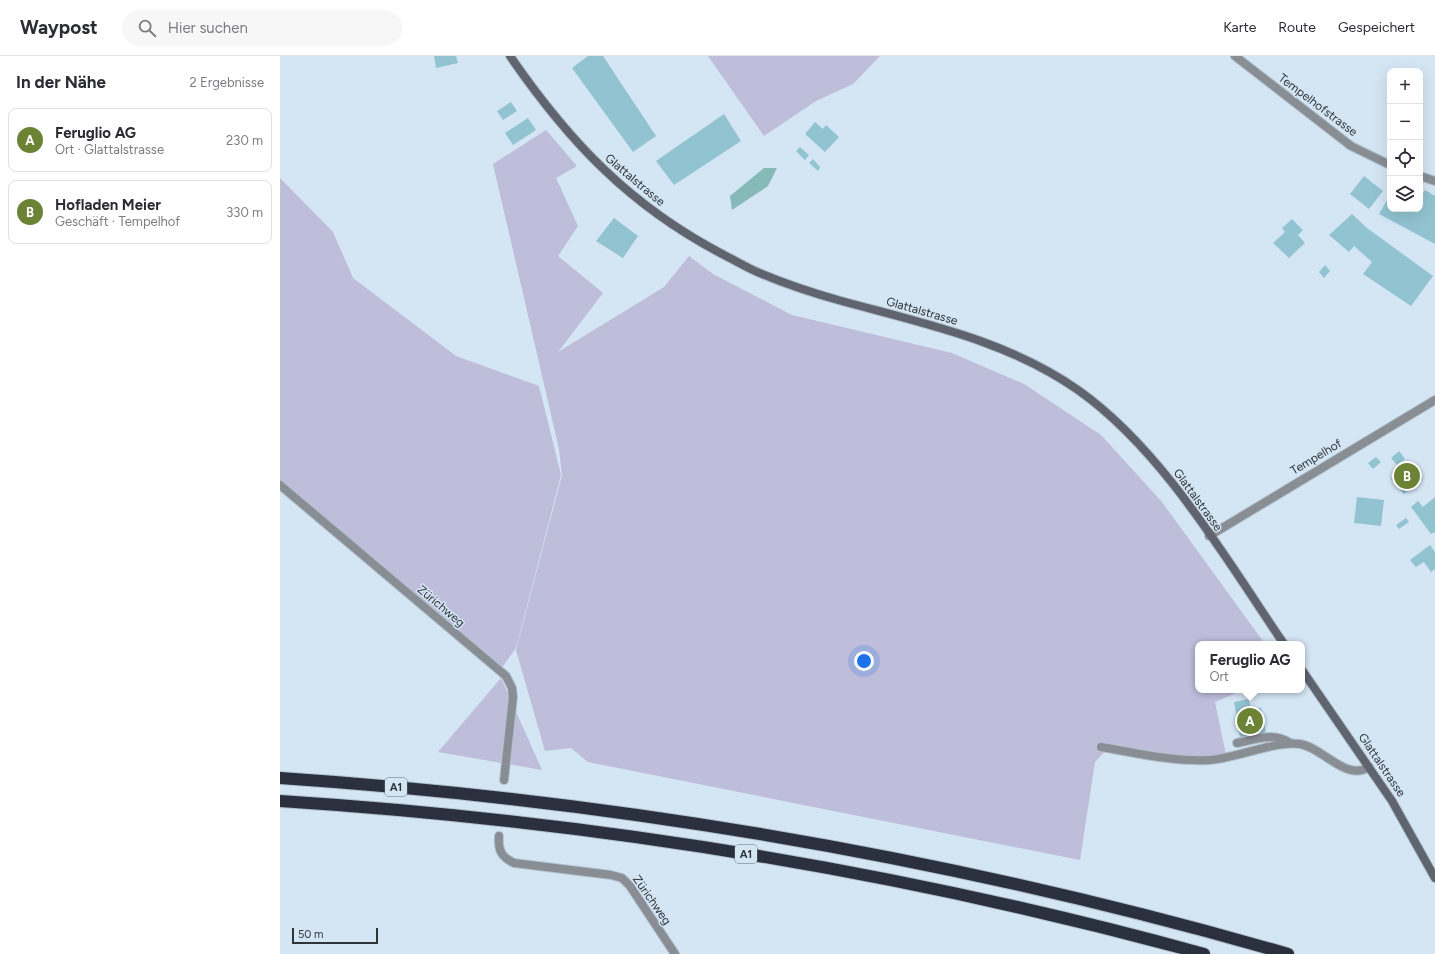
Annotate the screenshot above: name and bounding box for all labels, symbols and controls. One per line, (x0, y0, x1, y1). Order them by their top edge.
search box (122, 10, 402, 46)
text: Waypost (20, 16, 98, 39)
icon: search (136, 17, 158, 39)
text: Hier suchen (168, 19, 248, 37)
text: Karte (1223, 19, 1256, 36)
text: Route (1278, 19, 1316, 36)
text: Gespeichert (1338, 19, 1415, 36)
map controls (1387, 68, 1423, 212)
button: + (1387, 68, 1423, 104)
street label: Tempelhofstrasse (1276, 71, 1361, 139)
text: In der Nähe (16, 72, 106, 92)
text: 2 Ergebnisse (190, 75, 264, 90)
button: − (1387, 104, 1423, 140)
text: Feruglio AG (55, 124, 136, 142)
text: A (25, 133, 35, 148)
text: 230 m (226, 133, 263, 148)
button: locate (1387, 140, 1423, 176)
text: Ort · Glattalstrasse (55, 142, 164, 157)
street label: Glattalstrasse (602, 151, 668, 209)
button: layers (1387, 176, 1423, 212)
text: Hofladen Meier (55, 196, 161, 214)
text: B (26, 205, 34, 220)
text: 330 m (226, 205, 263, 220)
text: Geschäft · Tempelhof (55, 214, 180, 229)
street label: Glattalstrasse (885, 294, 960, 328)
street label: Tempelhof (1288, 436, 1345, 478)
pin: B (1394, 461, 1420, 491)
street label: Glattalstrasse (1171, 466, 1226, 534)
street label: Zürichweg (415, 582, 467, 630)
popup (1195, 641, 1305, 693)
your location (854, 651, 874, 671)
text: Feruglio AG (1210, 651, 1290, 669)
text: Ort (1210, 669, 1229, 684)
pin: A (1237, 706, 1263, 736)
street label: Glattalstrasse (1356, 731, 1409, 800)
road number: A1 (385, 778, 407, 796)
road number: A1 (735, 845, 757, 863)
street label: Zürichweg (630, 873, 674, 927)
scale bar (292, 926, 378, 945)
text: 50 m (298, 928, 323, 941)

